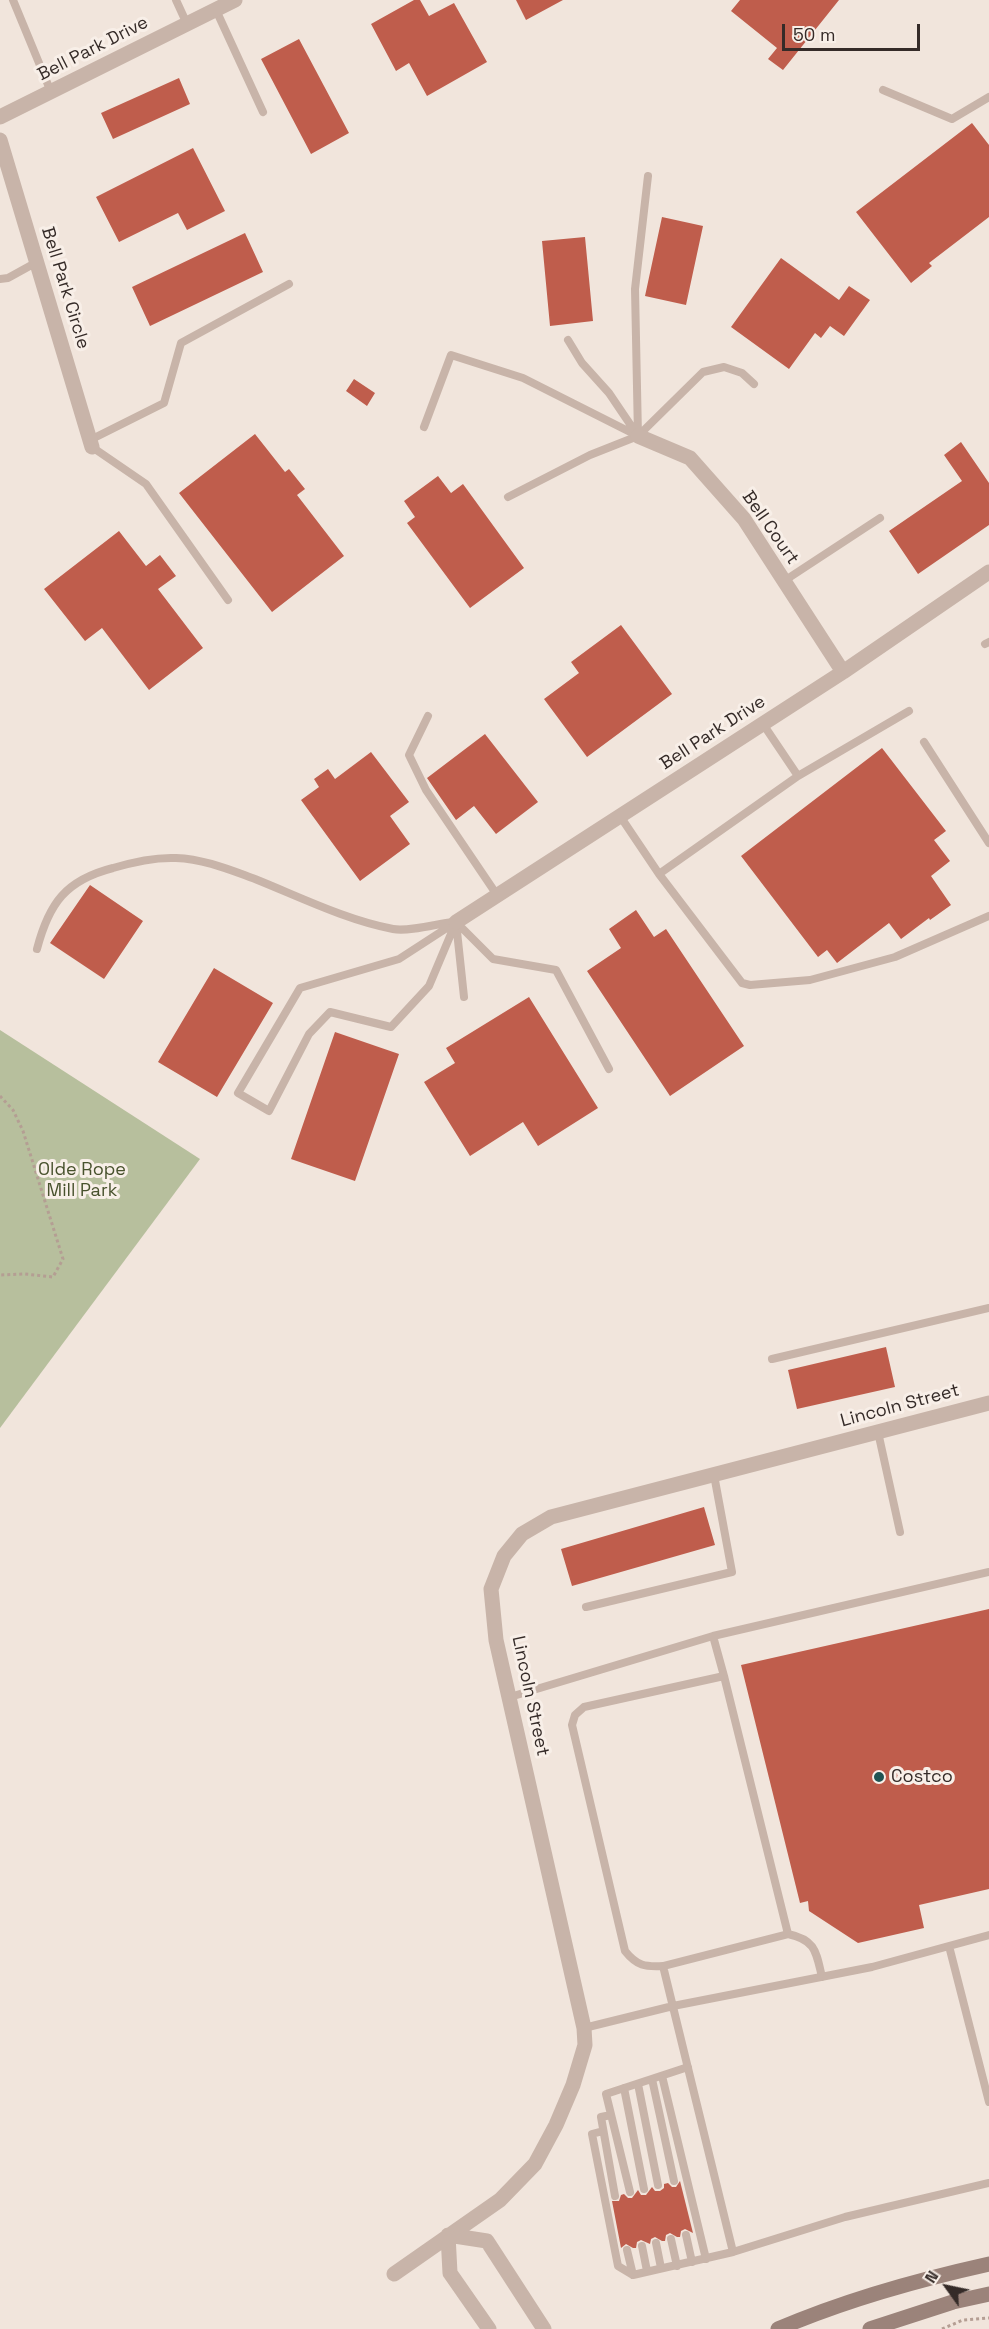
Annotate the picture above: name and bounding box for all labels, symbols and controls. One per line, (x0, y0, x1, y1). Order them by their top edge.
street label: Bell Park Drive (34, 12, 152, 86)
scale bar (785, 12, 923, 50)
text: 50 m (793, 23, 835, 46)
street label: Bell Park Circle (36, 224, 94, 352)
street label: Bell Court (737, 487, 803, 569)
street label: Bell Park Drive (656, 691, 770, 775)
park label: Olde Rope Mill Park (38, 1159, 126, 1202)
street label: Lincoln Street (838, 1380, 962, 1432)
street label: Lincoln Street (507, 1634, 553, 1758)
place label: Costco (891, 1766, 953, 1788)
marker: Costco (872, 1770, 886, 1784)
north arrow (917, 2257, 977, 2317)
text: N (920, 2267, 943, 2287)

